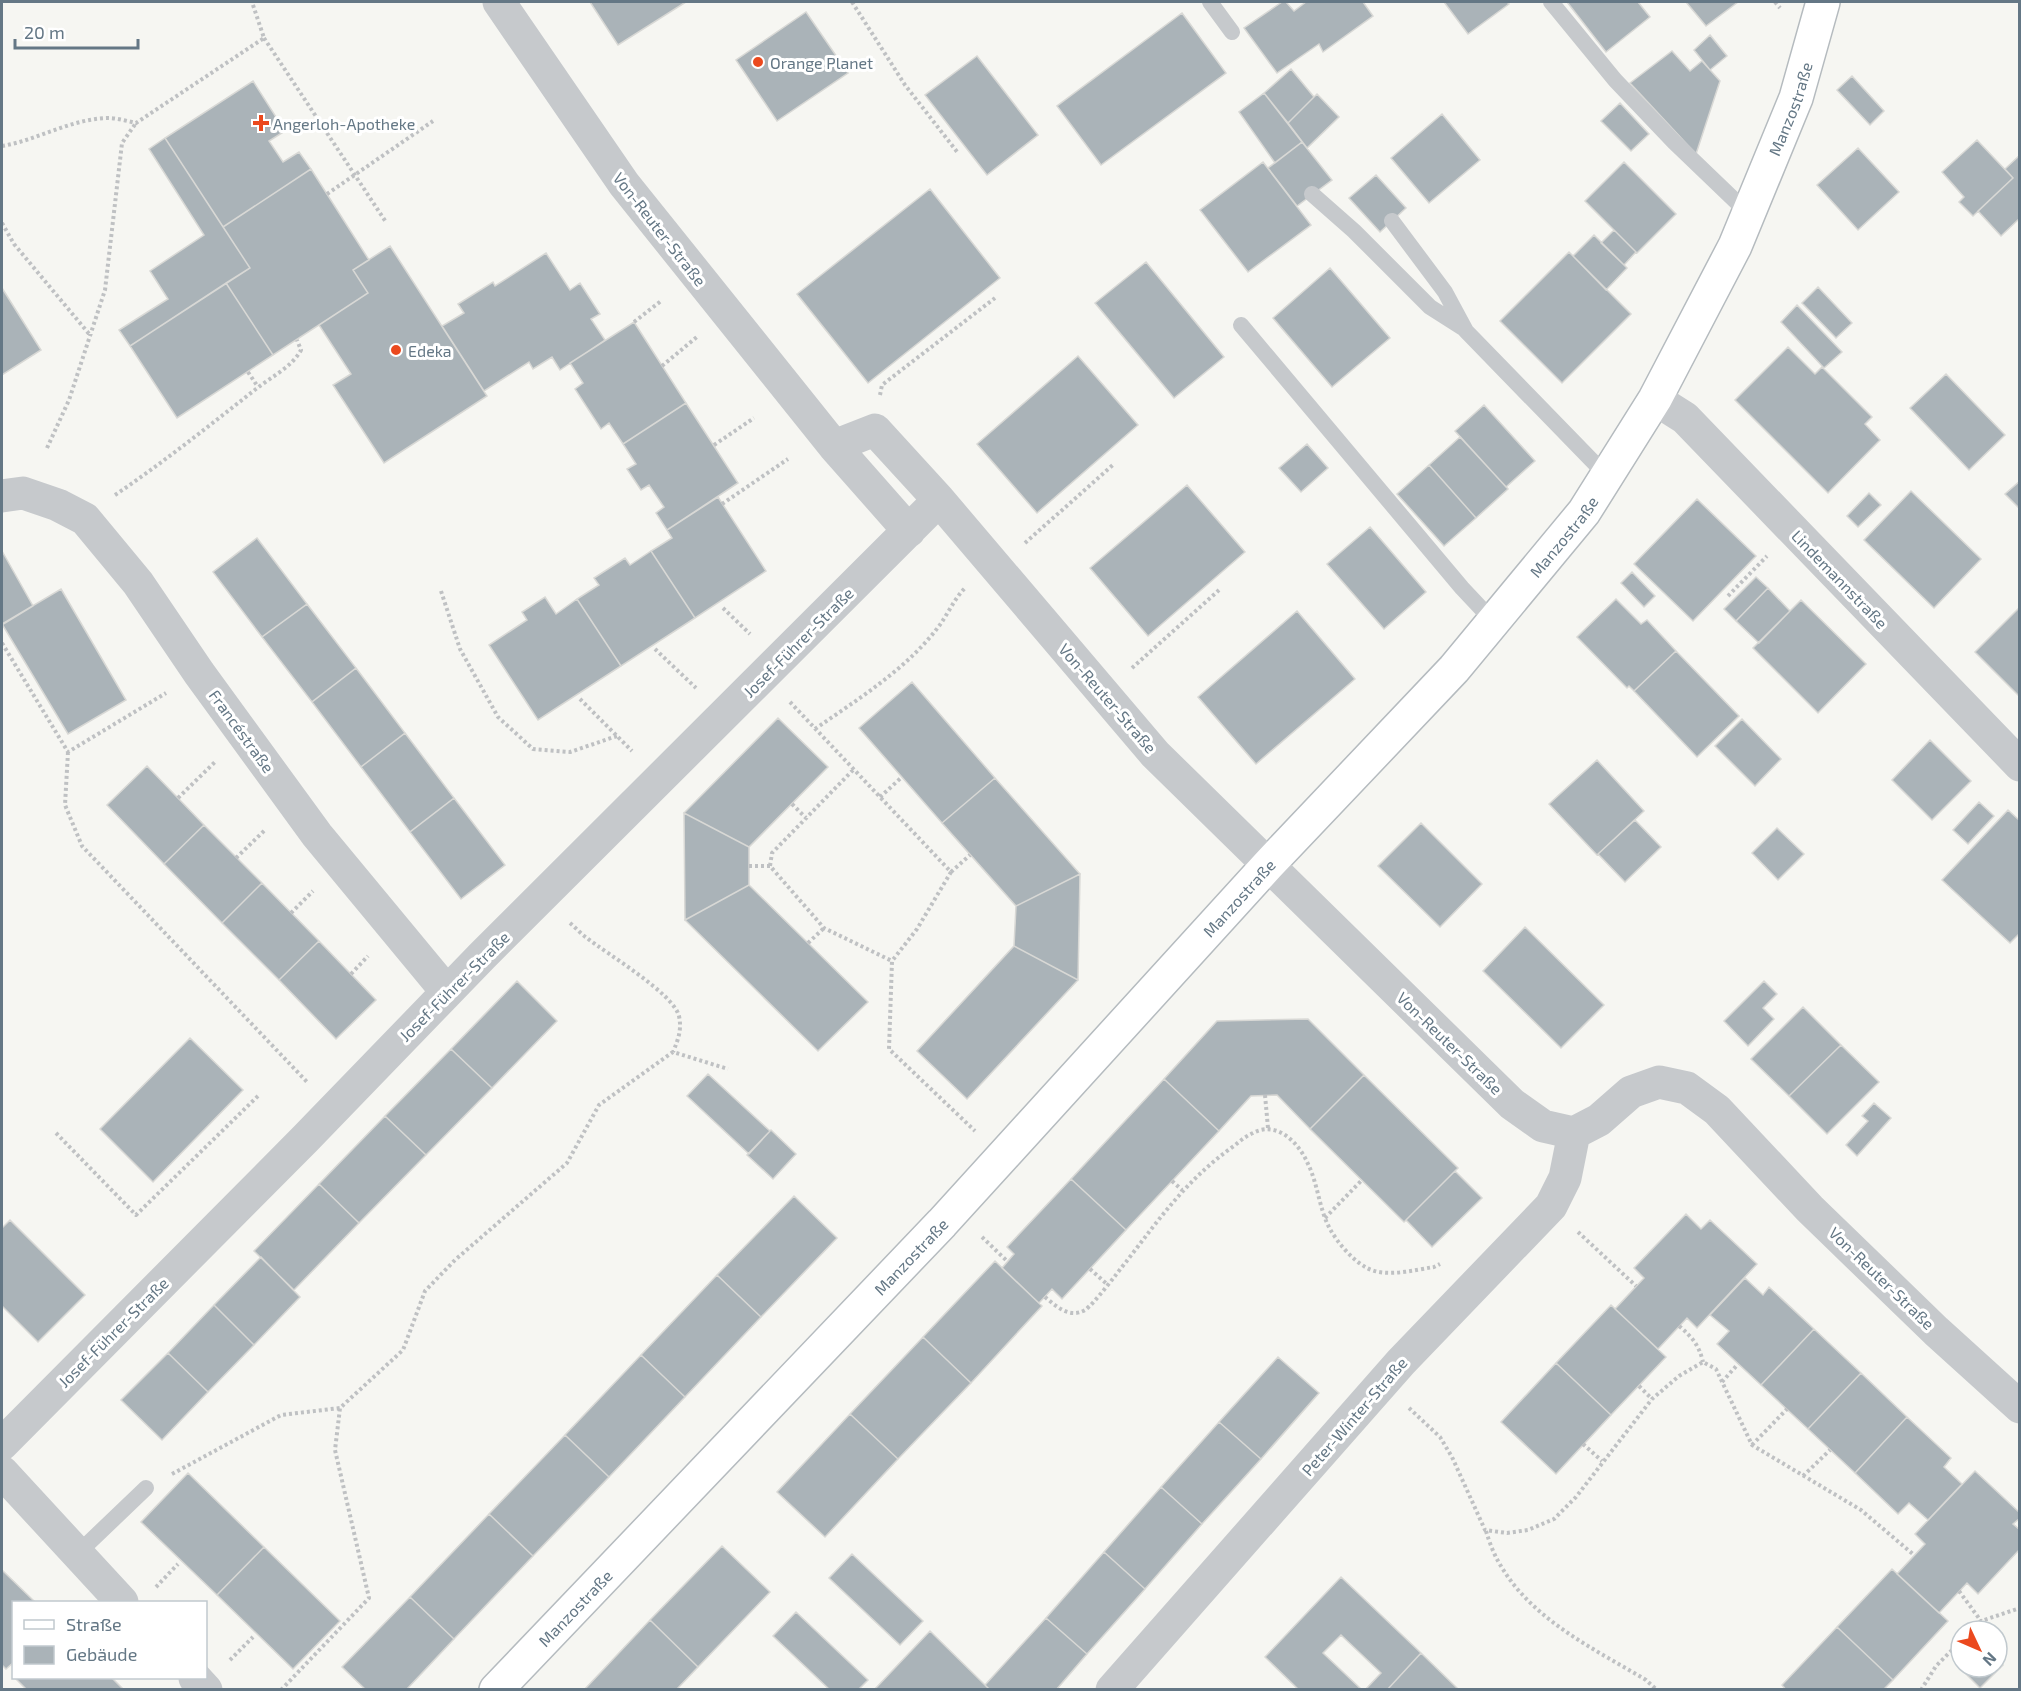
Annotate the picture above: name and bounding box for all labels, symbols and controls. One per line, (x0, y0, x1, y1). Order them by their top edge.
scale bar (15, 12, 138, 50)
text: 20 m (24, 21, 65, 43)
place label: Orange Planet (770, 53, 873, 72)
marker: Orange Planet (751, 55, 765, 69)
street label: Manzostraße (1764, 60, 1815, 158)
place label: Angerloh-Apotheke (273, 114, 415, 133)
marker: Angerloh-Apotheke (254, 116, 268, 130)
street label: Von-Reuter-Straße (610, 168, 710, 290)
place label: Edeka (408, 341, 452, 360)
marker: Edeka (389, 343, 403, 357)
street label: Manzostraße (1525, 492, 1601, 581)
street label: Lindemannstraße (1788, 526, 1892, 632)
street label: Josef-Führer-Straße (739, 583, 857, 701)
street label: Von-Reuter-Straße (1055, 639, 1161, 757)
street label: Francéstraße (206, 686, 278, 776)
street label: Manzostraße (1198, 855, 1278, 940)
street label: Josef-Führer-Straße (395, 927, 513, 1045)
street label: Von-Reuter-Straße (1393, 988, 1507, 1098)
street label: Manzostraße (870, 1214, 951, 1298)
street label: Von-Reuter-Straße (1825, 1223, 1939, 1333)
street label: Josef-Führer-Straße (54, 1273, 172, 1391)
street label: Peter-Winter-Straße (1297, 1353, 1411, 1479)
street label: Manzostraße (534, 1565, 616, 1650)
legend (12, 1601, 207, 1679)
text: Straße (66, 1613, 122, 1635)
north arrow (1949, 1619, 2009, 1679)
text: Gebäude (66, 1643, 137, 1665)
text: N (1979, 1649, 2001, 1671)

